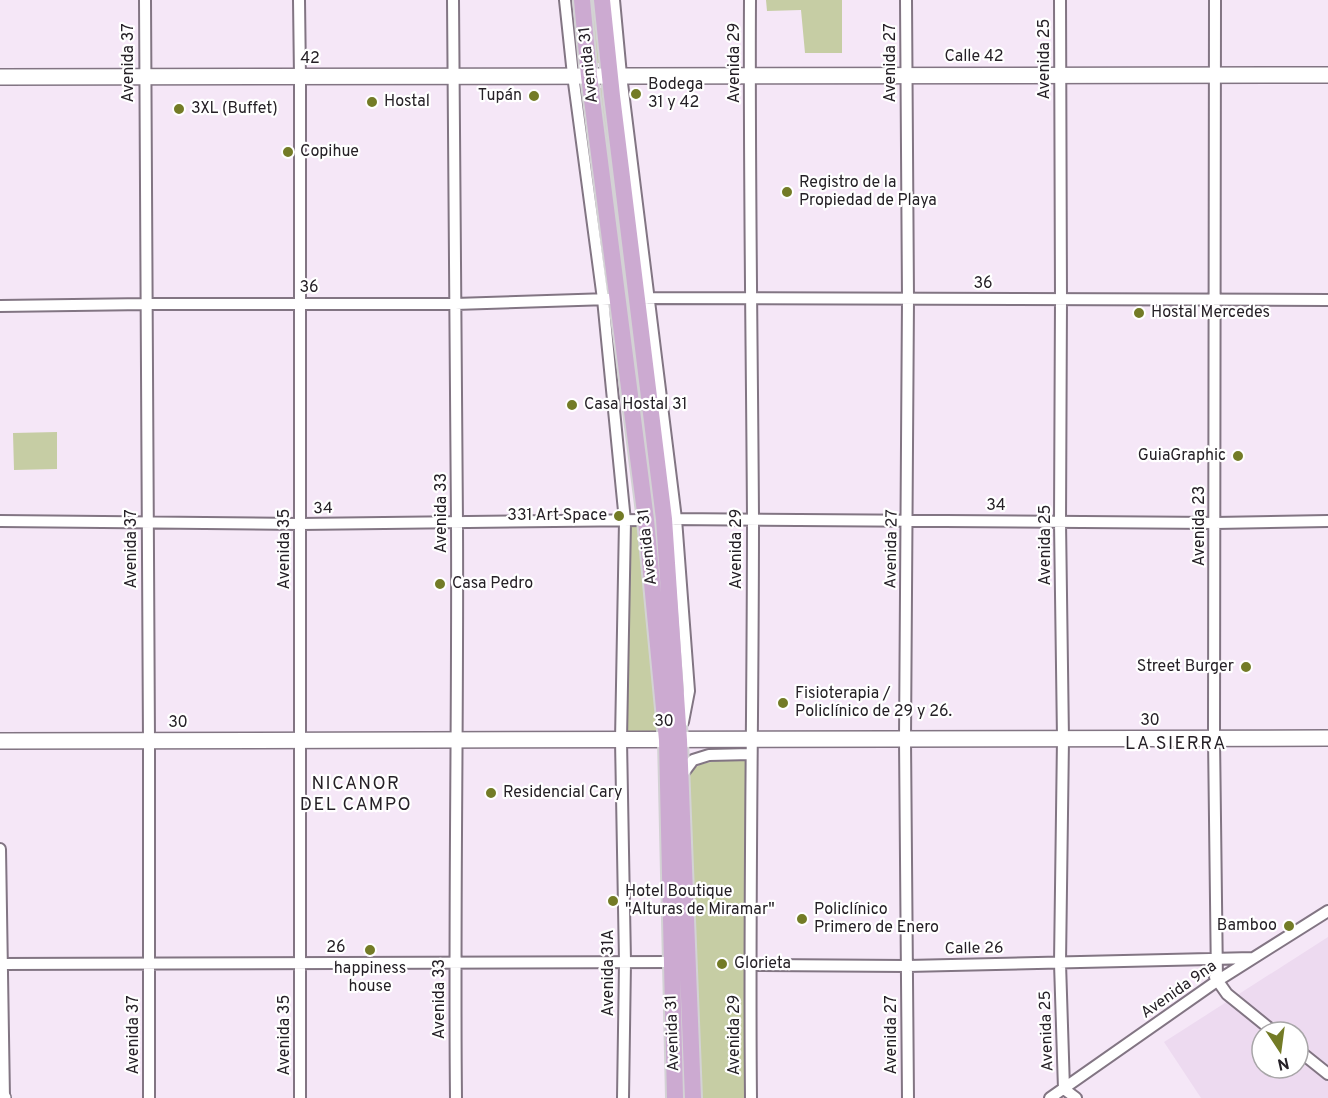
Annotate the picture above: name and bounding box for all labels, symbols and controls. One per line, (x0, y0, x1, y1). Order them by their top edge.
street label: Avenida 25 (1035, 19, 1055, 99)
street label: Avenida 37 (119, 23, 139, 103)
street label: Avenida 29 (725, 23, 745, 103)
street label: Avenida 27 (881, 23, 901, 103)
street label: Avenida 31 (575, 26, 603, 104)
street label: Calle 42 (944, 47, 1004, 67)
street label: 42 (300, 49, 320, 69)
place label: Bodega 31 y 42 (648, 75, 703, 113)
place label: Tupán (478, 86, 522, 106)
marker: Bodega 31 y 42 (629, 87, 643, 101)
marker: Tupán (527, 89, 541, 103)
place label: Hostal (384, 92, 430, 112)
marker: Hostal (365, 95, 379, 109)
place label: 3XL (Buffet) (191, 99, 278, 119)
marker: 3XL (Buffet) (172, 102, 186, 116)
place label: Copihue (300, 142, 359, 162)
marker: Copihue (281, 145, 295, 159)
place label: Registro de la Propiedad de Playa (799, 173, 937, 211)
marker: Registro de la Propiedad de Playa (780, 185, 794, 199)
street label: 36 (973, 274, 993, 294)
street label: 36 (299, 278, 319, 298)
place label: Hostal Mercedes (1151, 303, 1270, 323)
marker: Hostal Mercedes (1132, 306, 1146, 320)
place label: Casa Hostal 31 (584, 395, 687, 415)
marker: Casa Hostal 31 (565, 398, 579, 412)
place label: GuiaGraphic (1138, 446, 1226, 466)
marker: GuiaGraphic (1231, 449, 1245, 463)
street label: Avenida 33 (432, 473, 452, 553)
street label: Avenida 23 (1190, 486, 1210, 566)
street label: 34 (986, 496, 1006, 516)
street label: 34 (313, 499, 333, 519)
street label: Avenida 25 (1036, 505, 1056, 585)
place label: 331 Art Space (507, 506, 607, 526)
street label: Avenida 31 (634, 508, 662, 586)
street label: Avenida 37 (122, 509, 142, 589)
street label: Avenida 35 (275, 509, 295, 589)
marker: 331 Art Space (612, 509, 626, 523)
street label: Avenida 29 (727, 509, 747, 589)
street label: Avenida 27 (881, 509, 903, 589)
place label: Casa Pedro (452, 574, 533, 594)
marker: Casa Pedro (433, 577, 447, 591)
place label: Street Burger (1137, 657, 1234, 677)
marker: Street Burger (1239, 660, 1253, 674)
place label: Fisioterapia / Policlínico de 29 y 26. (795, 684, 952, 722)
marker: Fisioterapia / Policlínico de 29 y 26. (776, 696, 790, 710)
street label: 30 (1140, 711, 1160, 731)
street label: 30 (654, 712, 674, 732)
street label: 30 (168, 713, 188, 733)
district label: LA SIERRA (1125, 733, 1227, 756)
district label: NICANOR DEL CAMPO (300, 773, 412, 817)
place label: Residencial Cary (503, 783, 623, 803)
marker: Residencial Cary (484, 786, 498, 800)
place label: Hotel Boutique "Alturas de Miramar" (625, 882, 775, 920)
marker: Hotel Boutique "Alturas de Miramar" (606, 894, 620, 908)
place label: Policlínico Primero de Enero (814, 900, 939, 938)
marker: Policlínico Primero de Enero (795, 912, 809, 926)
place label: Bamboo (1217, 916, 1277, 936)
marker: Bamboo (1282, 919, 1296, 933)
street label: Avenida 31A (599, 929, 619, 1017)
street label: 26 (326, 938, 346, 958)
street label: Calle 26 (944, 938, 1004, 960)
marker: happiness house (363, 943, 377, 957)
place label: Glorieta (734, 954, 791, 974)
street label: Avenida 9na (1137, 956, 1221, 1024)
marker: Glorieta (715, 957, 729, 971)
place label: happiness house (334, 959, 406, 997)
street label: Avenida 33 (430, 959, 450, 1039)
street label: Avenida 25 (1036, 990, 1058, 1072)
street label: Avenida 31 (662, 994, 684, 1072)
street label: Avenida 37 (124, 995, 144, 1075)
street label: Avenida 35 (275, 995, 295, 1075)
street label: Avenida 29 (725, 995, 745, 1075)
street label: Avenida 27 (882, 995, 902, 1075)
north arrow (1250, 1020, 1310, 1080)
text: N (1275, 1052, 1291, 1074)

